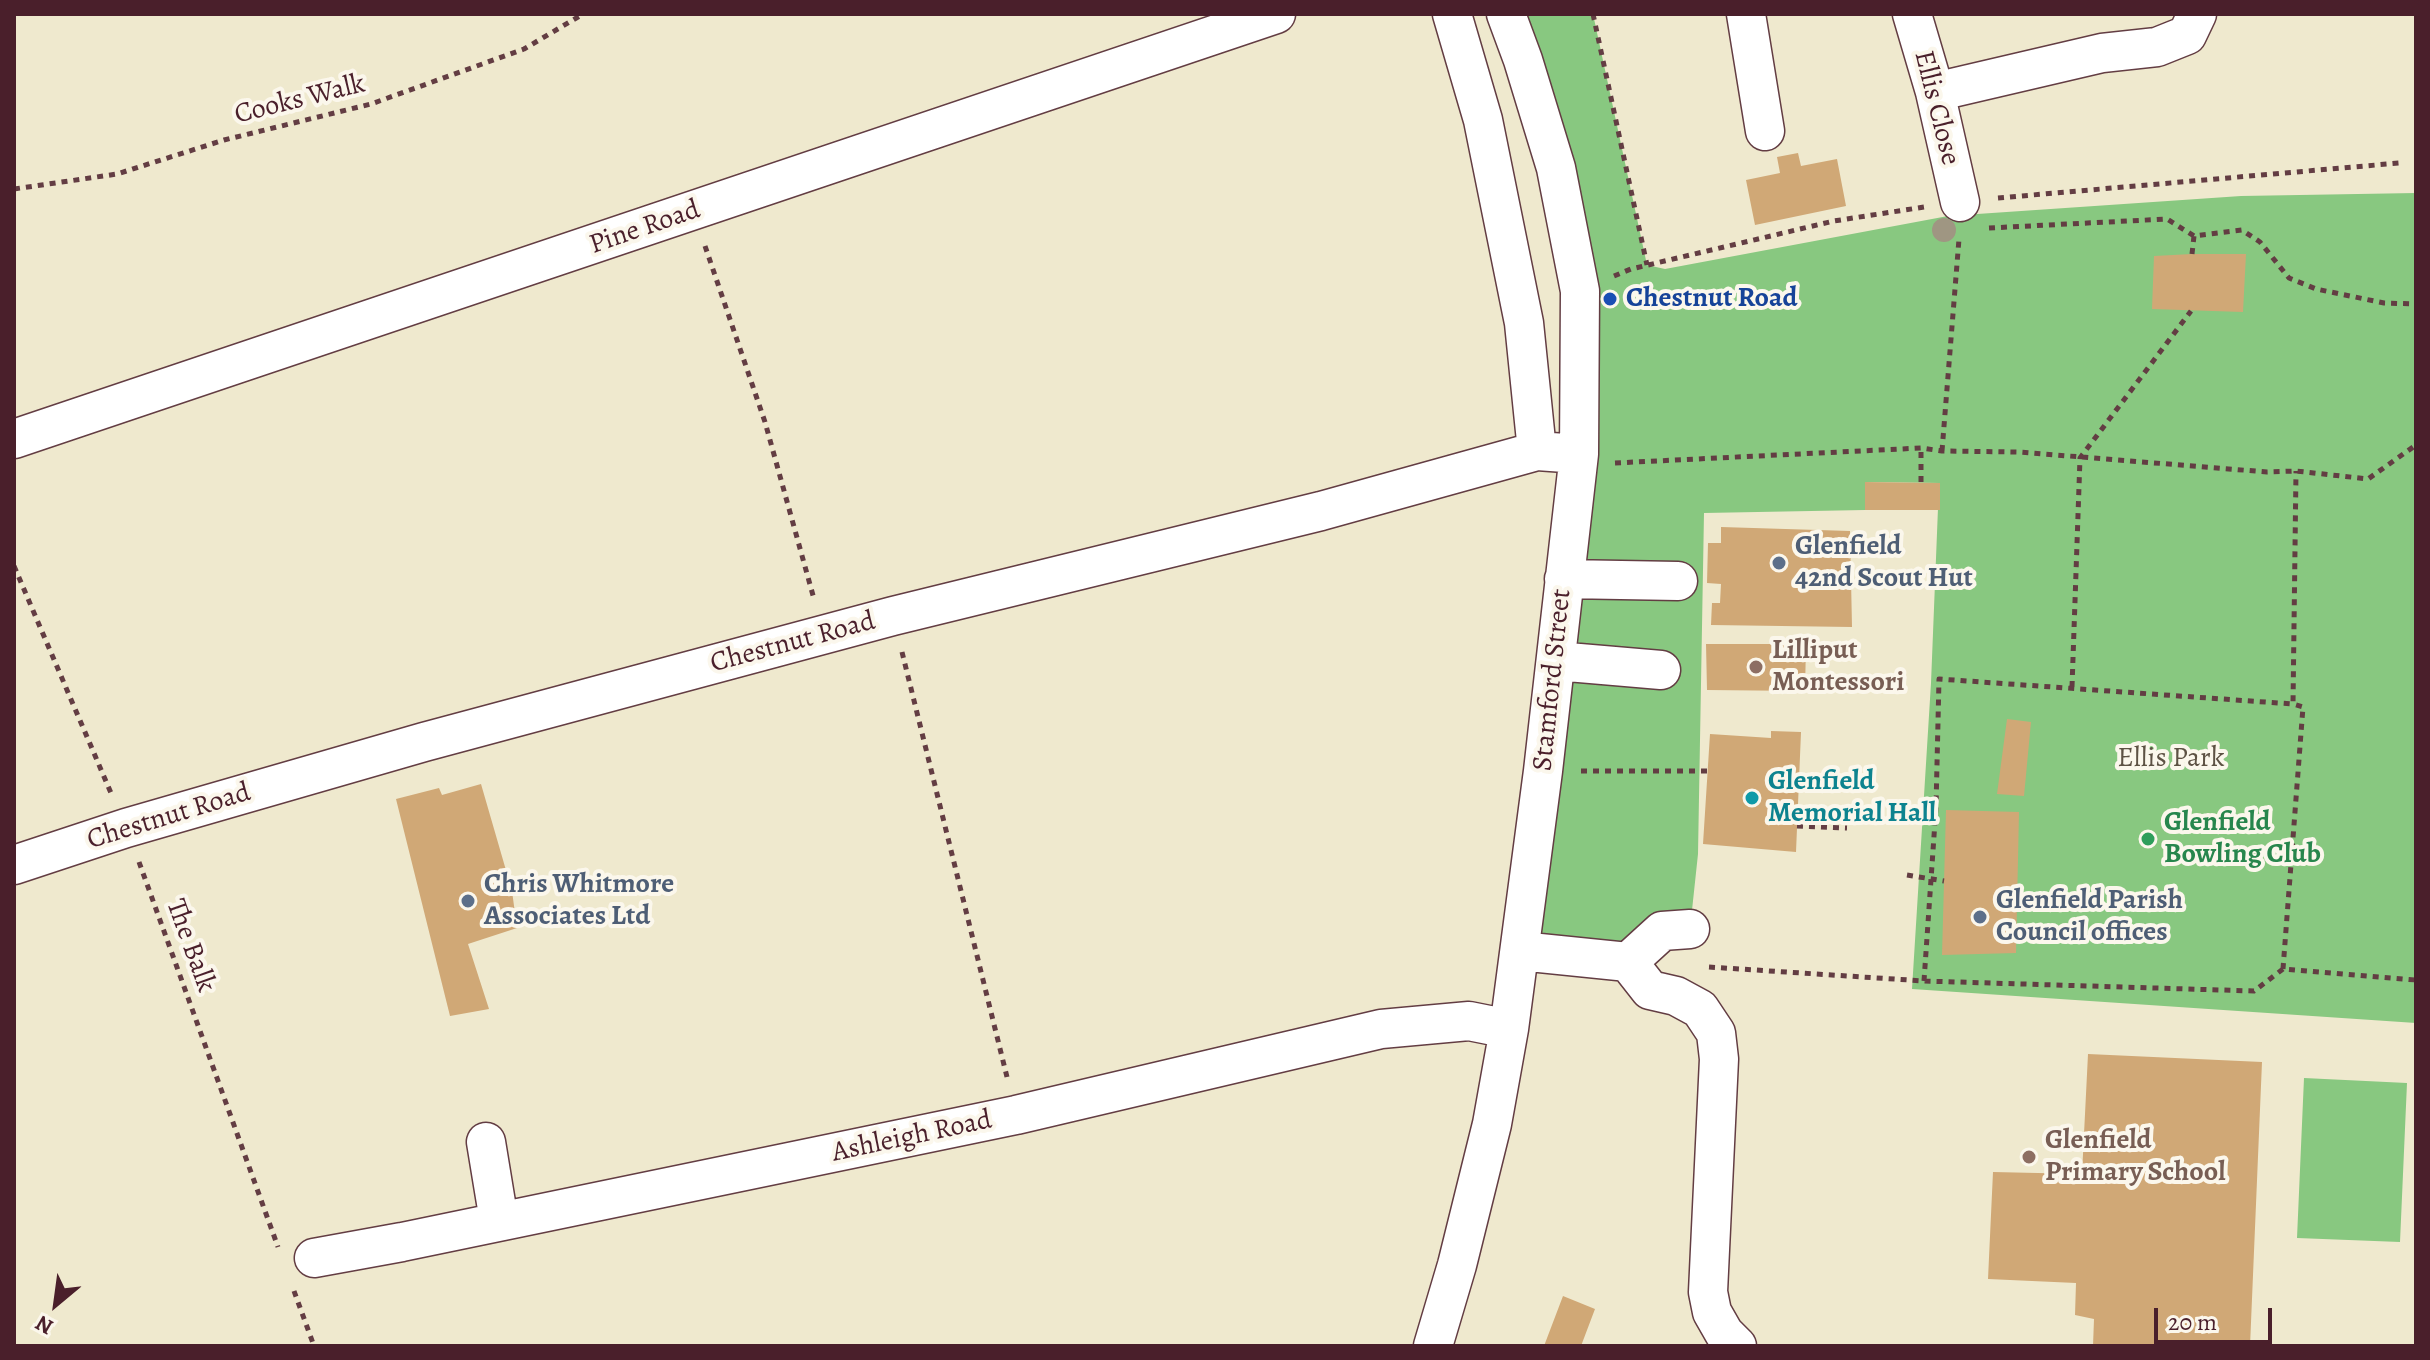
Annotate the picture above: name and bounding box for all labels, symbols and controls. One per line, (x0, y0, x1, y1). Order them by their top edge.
street label: Ellis Close (1906, 47, 1966, 169)
street label: Cooks Walk (231, 68, 369, 132)
street label: Pine Road (585, 193, 705, 263)
place label: Chestnut Road (1626, 282, 1798, 316)
marker: Chestnut Road (1601, 290, 1619, 308)
place label: Glenfield 42nd Scout Hut (1795, 530, 1973, 596)
marker: Glenfield 42nd Scout Hut (1770, 554, 1788, 572)
street label: Stamford Street (1527, 587, 1579, 773)
street label: Chestnut Road (707, 605, 879, 681)
place label: Lilliput Montessori (1772, 634, 1905, 700)
marker: Lilliput Montessori (1747, 658, 1765, 676)
park label: Ellis Park (2117, 742, 2225, 776)
place label: Glenfield Memorial Hall (1768, 765, 1936, 831)
street label: Chestnut Road (83, 776, 255, 858)
marker: Glenfield Memorial Hall (1743, 789, 1761, 807)
place label: Glenfield Bowling Club (2164, 806, 2321, 872)
marker: Glenfield Bowling Club (2139, 830, 2157, 848)
place label: Chris Whitmore Associates Ltd (484, 868, 674, 934)
place label: Glenfield Parish Council offices (1996, 884, 2183, 950)
marker: Chris Whitmore Associates Ltd (459, 892, 477, 910)
street label: The Balk (158, 895, 222, 997)
marker: Glenfield Parish Council offices (1971, 908, 1989, 926)
street label: Ashleigh Road (829, 1104, 995, 1170)
place label: Glenfield Primary School (2045, 1124, 2226, 1190)
marker: Glenfield Primary School (2020, 1148, 2038, 1166)
north arrow (16, 1264, 96, 1344)
scale bar (2158, 1292, 2276, 1342)
text: 20 m (2168, 1306, 2217, 1338)
text: N (30, 1308, 59, 1342)

